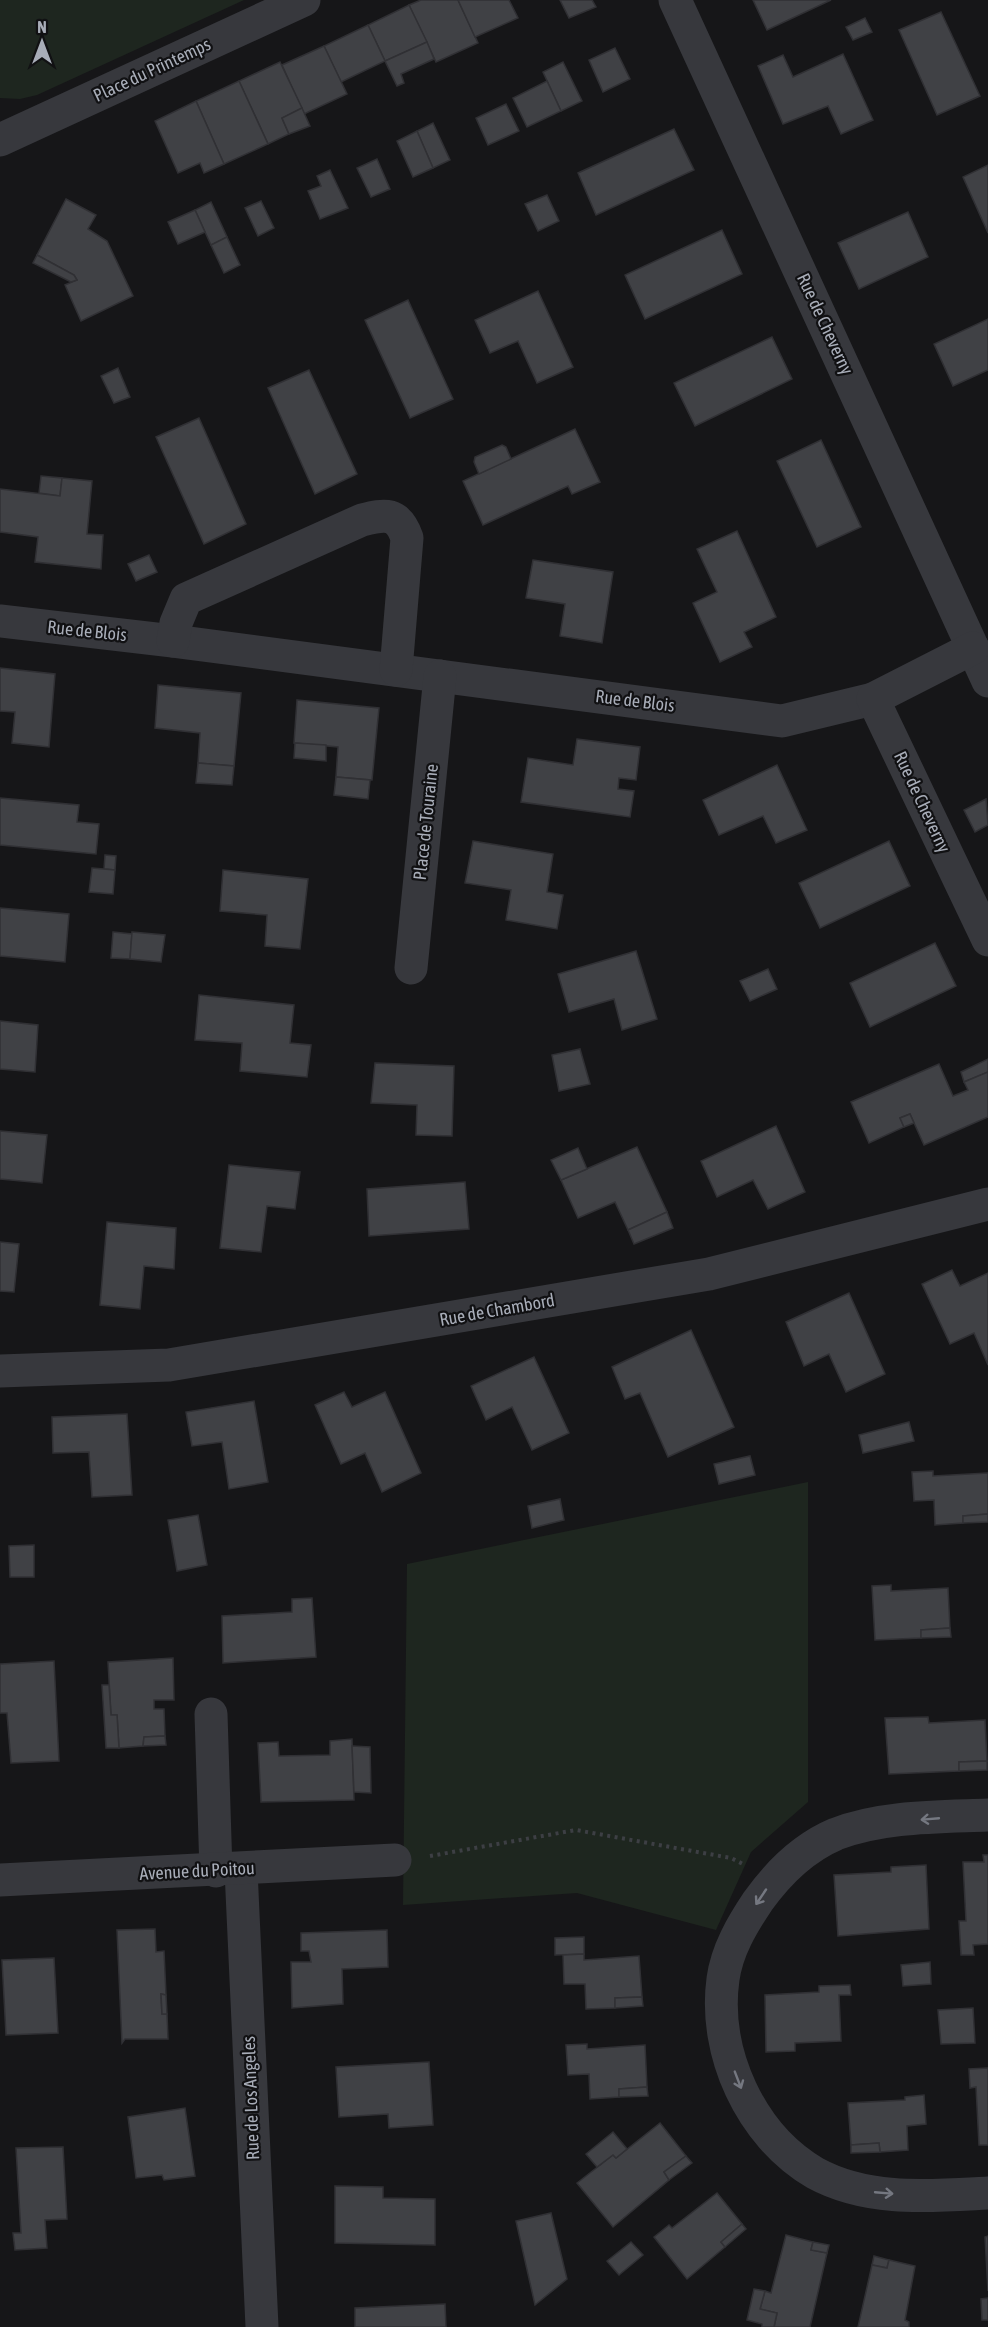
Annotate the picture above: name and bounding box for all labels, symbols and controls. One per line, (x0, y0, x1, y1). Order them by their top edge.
north arrow (12, 12, 72, 72)
text: N (37, 18, 47, 36)
street label: Place du Printemps (90, 33, 214, 106)
street label: Rue de Cheverny (793, 270, 858, 378)
street label: Rue de Blois (46, 616, 128, 645)
street label: Rue de Blois (594, 685, 676, 716)
street label: Rue de Cheverny (890, 748, 955, 856)
street label: Place de Touraine (409, 763, 442, 881)
street label: Rue de Chambord (438, 1289, 556, 1330)
one-way arrow (920, 1814, 940, 1825)
street label: Avenue du Poitou (139, 1857, 255, 1884)
one-way arrow (755, 1889, 767, 1905)
street label: Rue de Los Angeles (238, 2036, 263, 2160)
one-way arrow (733, 2071, 744, 2089)
one-way arrow (873, 2188, 893, 2199)

